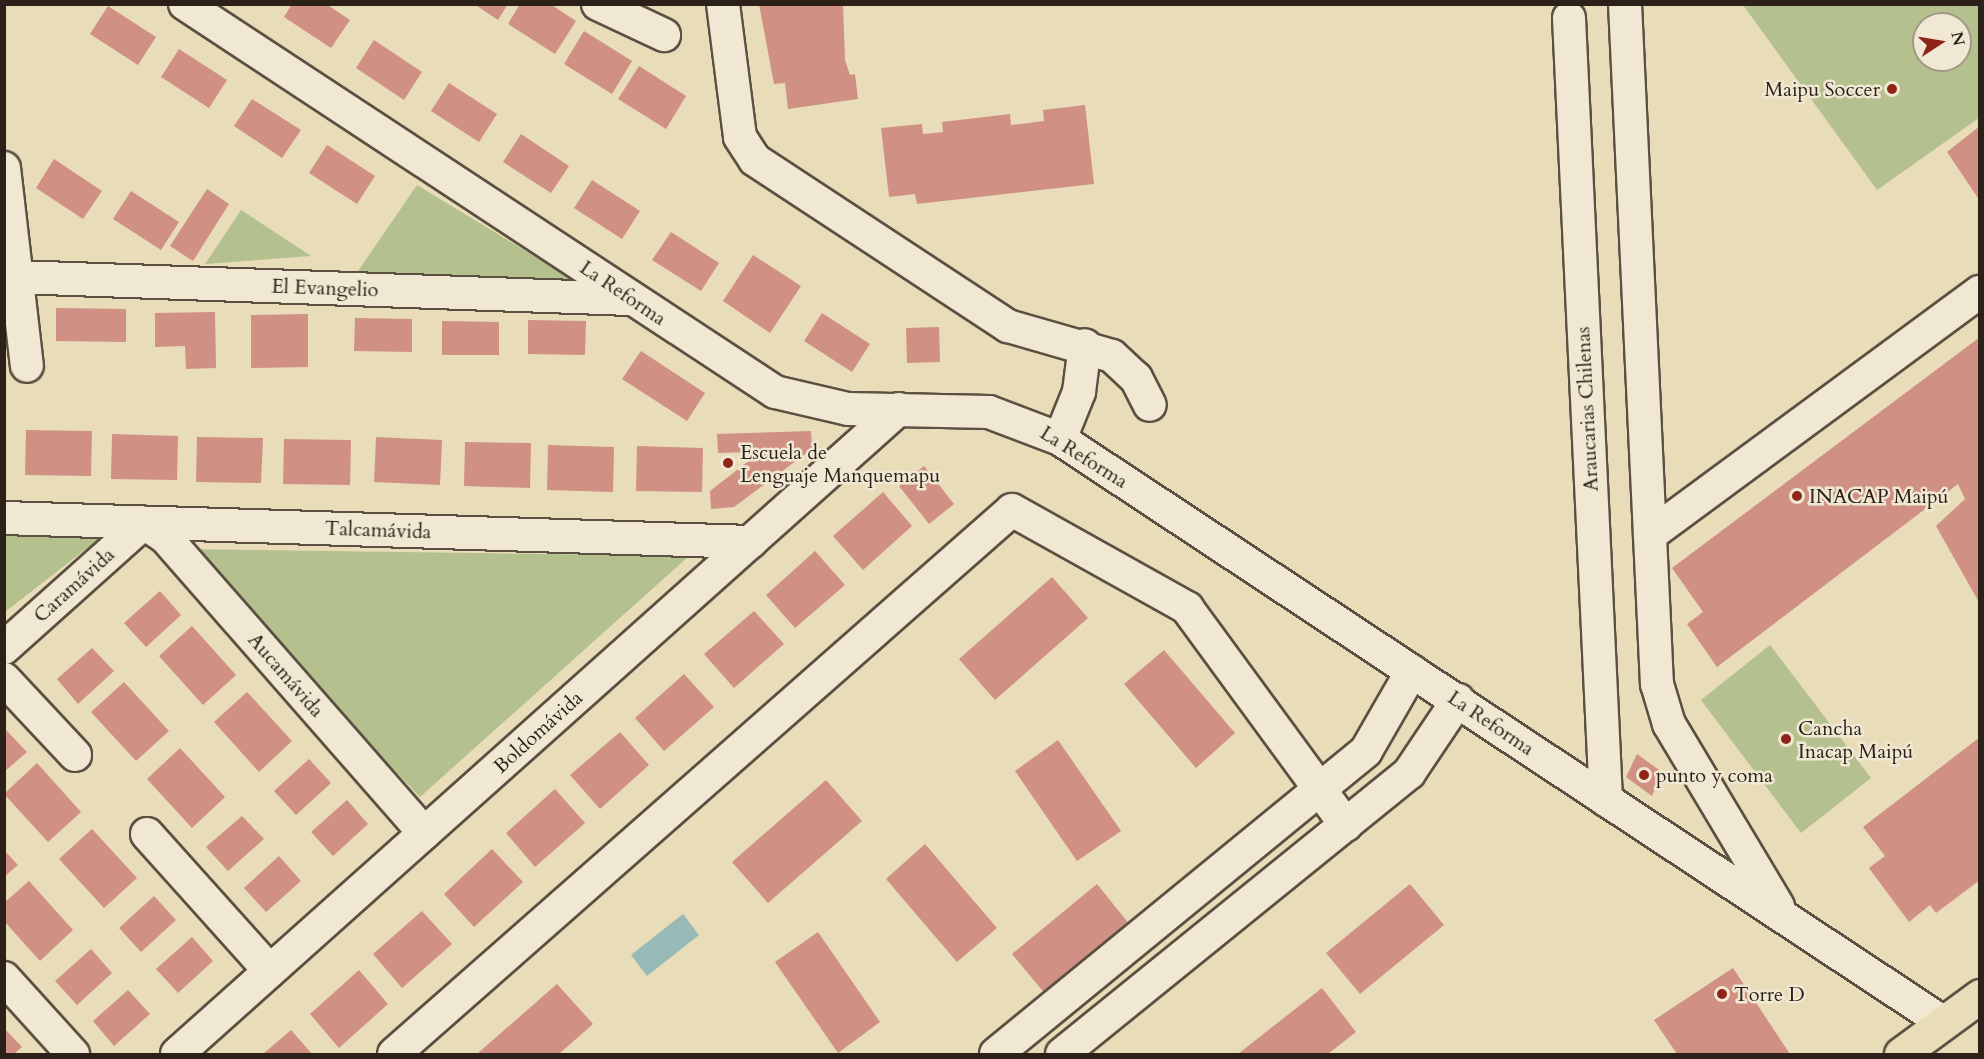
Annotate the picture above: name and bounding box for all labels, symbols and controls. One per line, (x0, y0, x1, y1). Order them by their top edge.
north arrow (1912, 12, 1972, 72)
text: N (1945, 30, 1970, 48)
place label: Maipu Soccer (1764, 77, 1880, 101)
marker: Maipu Soccer (1885, 82, 1899, 96)
street label: La Reforma (575, 255, 671, 331)
street label: El Evangelio (271, 274, 379, 302)
street label: Araucarias Chilenas (1571, 326, 1603, 492)
street label: La Reforma (1036, 421, 1132, 493)
place label: Escuela de Lenguaje Manquemapu (740, 440, 940, 487)
marker: Escuela de Lenguaje Manquemapu (721, 456, 735, 470)
place label: INACAP Maipú (1809, 484, 1949, 508)
marker: INACAP Maipú (1790, 489, 1804, 503)
street label: Talcamávida (324, 516, 432, 544)
street label: Caramávida (29, 542, 119, 628)
street label: Aucamávida (243, 628, 329, 722)
street label: La Reforma (1443, 685, 1539, 761)
street label: Boldomávida (489, 686, 587, 778)
place label: Cancha Inacap Maipú (1798, 716, 1913, 763)
marker: Cancha Inacap Maipú (1779, 732, 1793, 746)
place label: punto y coma (1656, 763, 1773, 787)
marker: punto y coma (1637, 768, 1651, 782)
place label: Torre D (1734, 982, 1805, 1006)
marker: Torre D (1715, 987, 1729, 1001)

